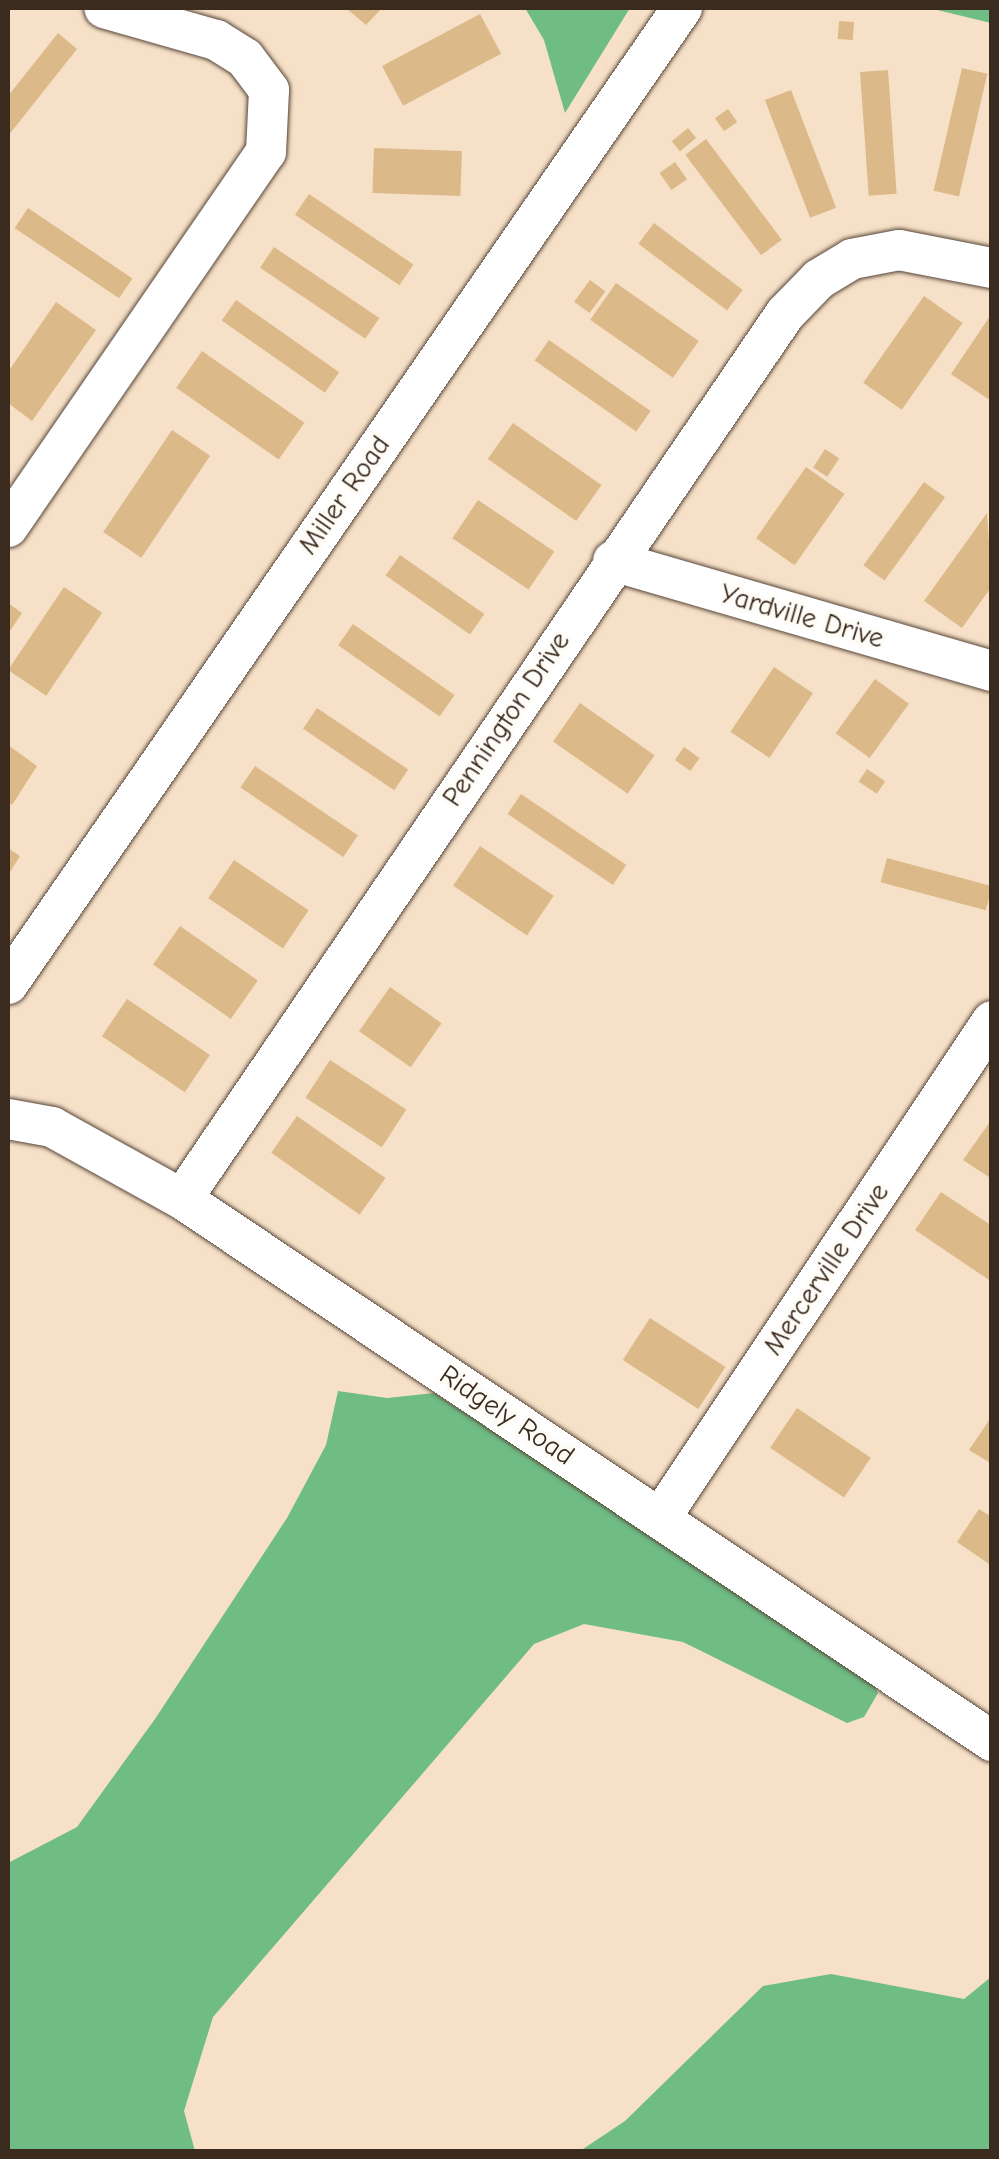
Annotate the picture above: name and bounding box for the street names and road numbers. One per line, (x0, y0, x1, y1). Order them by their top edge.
street label: Miller Road (291, 429, 397, 561)
street label: Yardville Drive (716, 577, 888, 655)
street label: Pennington Drive (435, 625, 577, 813)
street label: Mercerville Drive (756, 1177, 896, 1361)
street label: Ridgely Road (433, 1358, 581, 1472)

